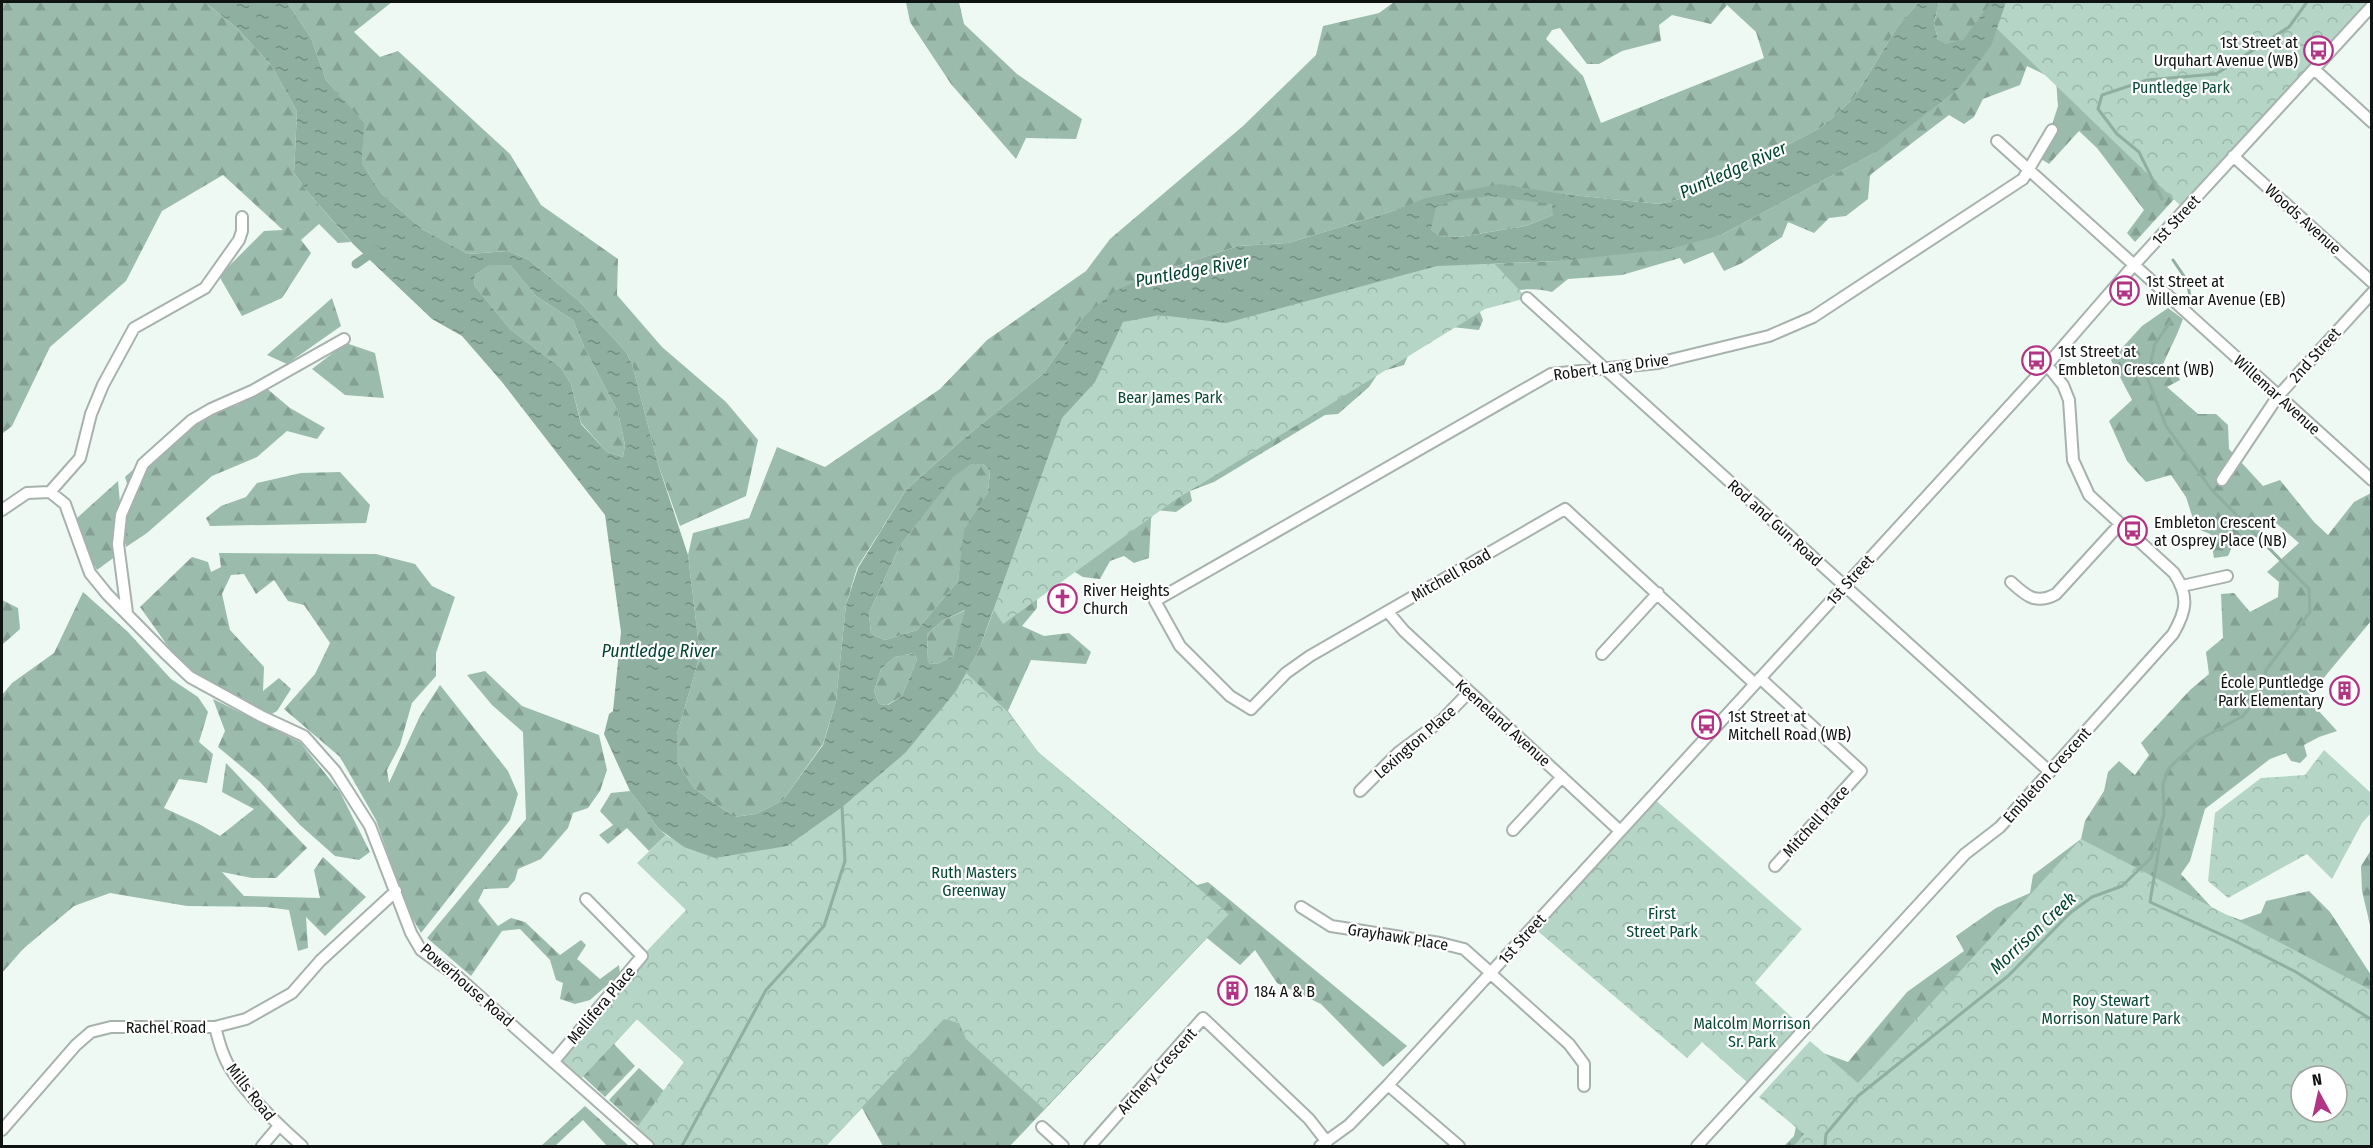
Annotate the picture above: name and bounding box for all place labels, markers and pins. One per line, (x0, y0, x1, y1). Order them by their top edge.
place label: 1st Street at Urquhart Avenue (WB) (2154, 33, 2299, 70)
bus stop icon: 1st Street at Urquhart Avenue (WB) (2303, 35, 2335, 67)
place label: 1st Street at Willemar Avenue (EB) (2146, 272, 2286, 309)
bus stop icon: 1st Street at Willemar Avenue (EB) (2109, 274, 2141, 306)
place label: 1st Street at Embleton Crescent (WB) (2058, 342, 2214, 379)
bus stop icon: 1st Street at Embleton Crescent (WB) (2021, 344, 2053, 376)
place label: Embleton Crescent at Osprey Place (NB) (2154, 513, 2287, 550)
bus stop icon: Embleton Crescent at Osprey Place (NB) (2117, 515, 2149, 547)
place label: River Heights Church (1083, 581, 1170, 618)
church icon: River Heights Church (1046, 583, 1078, 615)
place label: École Puntledge Park Elementary (2218, 673, 2325, 710)
building icon: École Puntledge Park Elementary (2329, 675, 2361, 707)
place label: 1st Street at Mitchell Road (WB) (1728, 707, 1851, 744)
bus stop icon: 1st Street at Mitchell Road (WB) (1691, 709, 1723, 741)
building icon: 184 A & B (1217, 975, 1249, 1007)
place label: 184 A & B (1254, 982, 1315, 1001)

